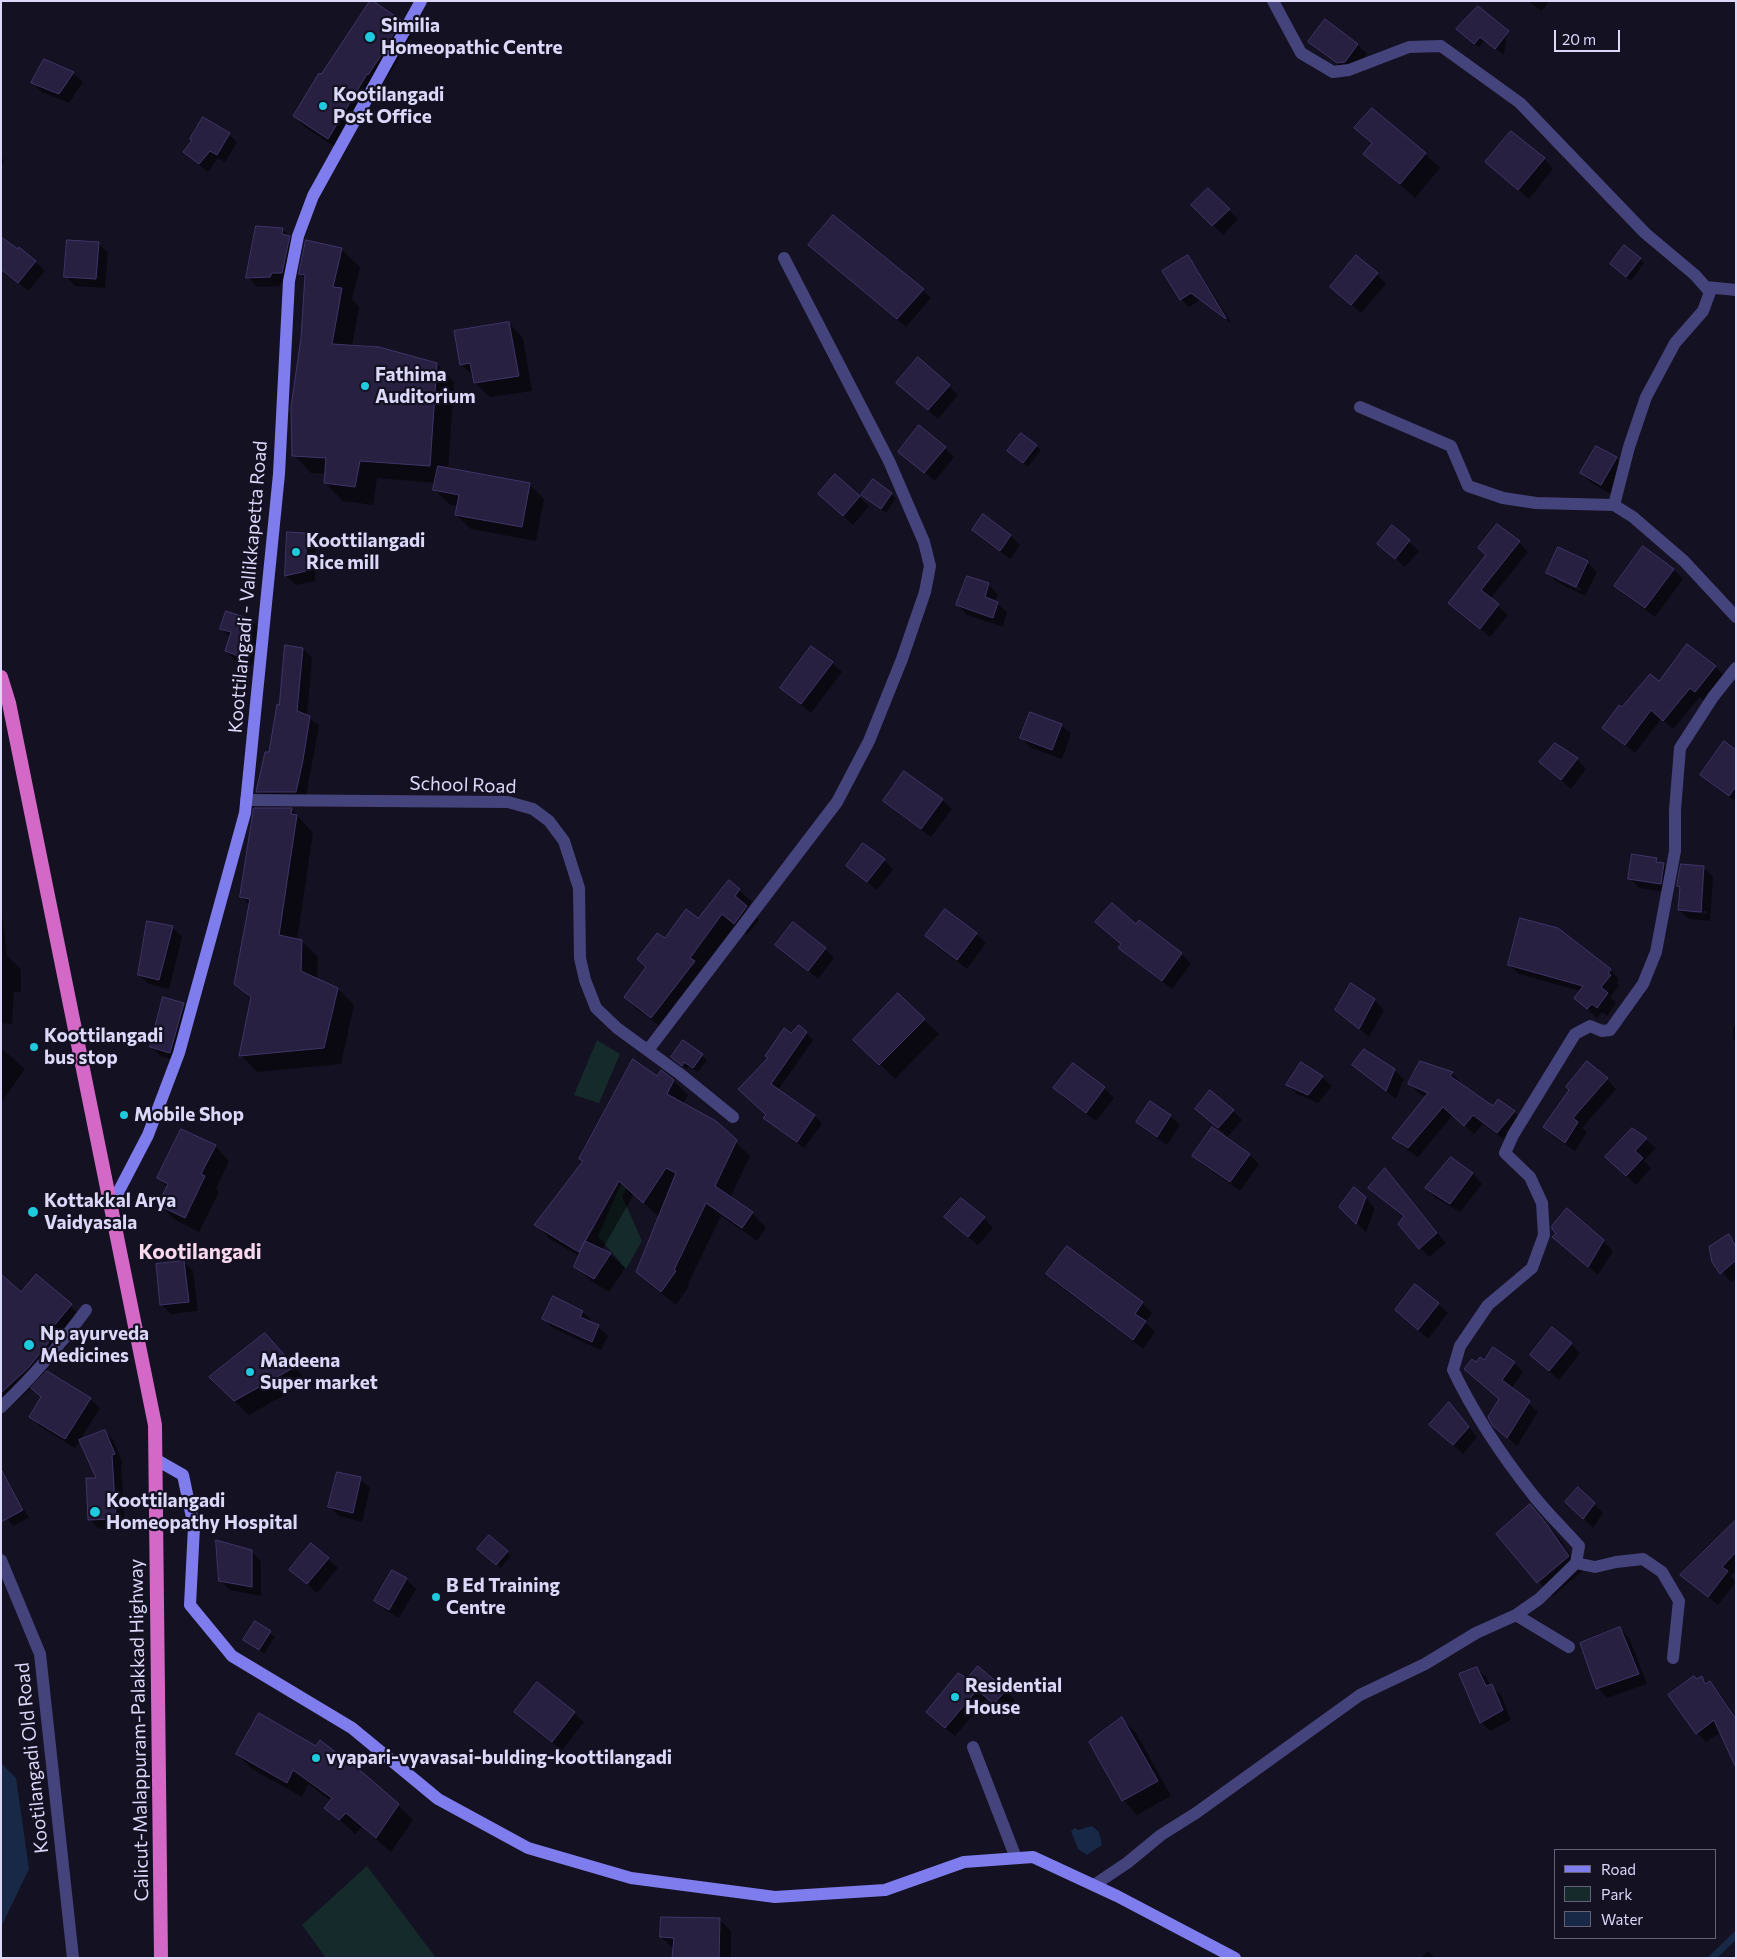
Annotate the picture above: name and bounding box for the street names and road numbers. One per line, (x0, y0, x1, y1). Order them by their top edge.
street label: Koottilangadi - Vallikkapetta Road (224, 440, 272, 734)
street label: School Road (409, 772, 517, 798)
street label: Calicut-Malappuram-Palakkad Highway (125, 1559, 153, 1901)
street label: Kootilangadi Old Road (11, 1661, 53, 1855)

